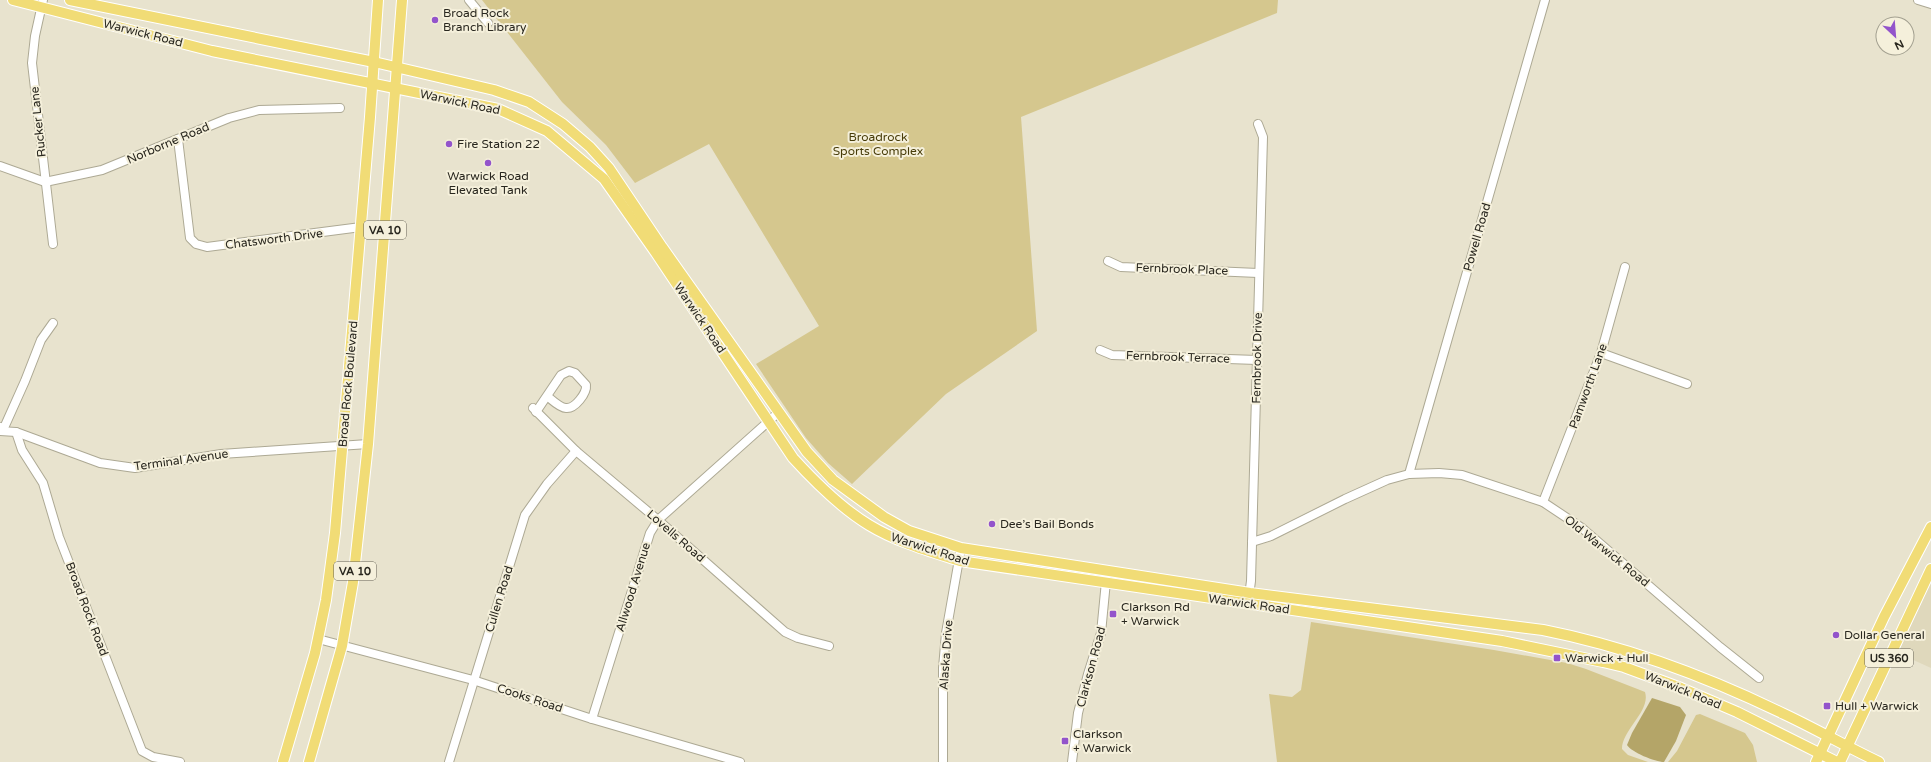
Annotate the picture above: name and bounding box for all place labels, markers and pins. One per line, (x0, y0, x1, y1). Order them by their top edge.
place label: Broad Rock Branch Library (443, 6, 527, 34)
marker: Broad Rock Branch Library (430, 15, 440, 25)
place label: Fire Station 22 (457, 137, 540, 151)
marker: Fire Station 22 (444, 139, 454, 149)
marker: Warwick Road Elevated Tank (483, 158, 493, 168)
place label: Warwick Road Elevated Tank (447, 169, 529, 197)
place label: Dee’s Bail Bonds (1000, 517, 1094, 531)
marker: Dee’s Bail Bonds (987, 519, 997, 529)
place label: Clarkson Rd + Warwick (1121, 600, 1190, 628)
marker: Clarkson Rd + Warwick (1108, 609, 1118, 619)
place label: Dollar General (1844, 628, 1925, 642)
marker: Dollar General (1831, 630, 1841, 640)
place label: Warwick + Hull (1565, 651, 1649, 665)
marker: Warwick + Hull (1552, 653, 1562, 663)
place label: Hull + Warwick (1835, 699, 1919, 713)
marker: Hull + Warwick (1822, 701, 1832, 711)
place label: Clarkson + Warwick (1073, 727, 1132, 755)
marker: Clarkson + Warwick (1060, 736, 1070, 746)

